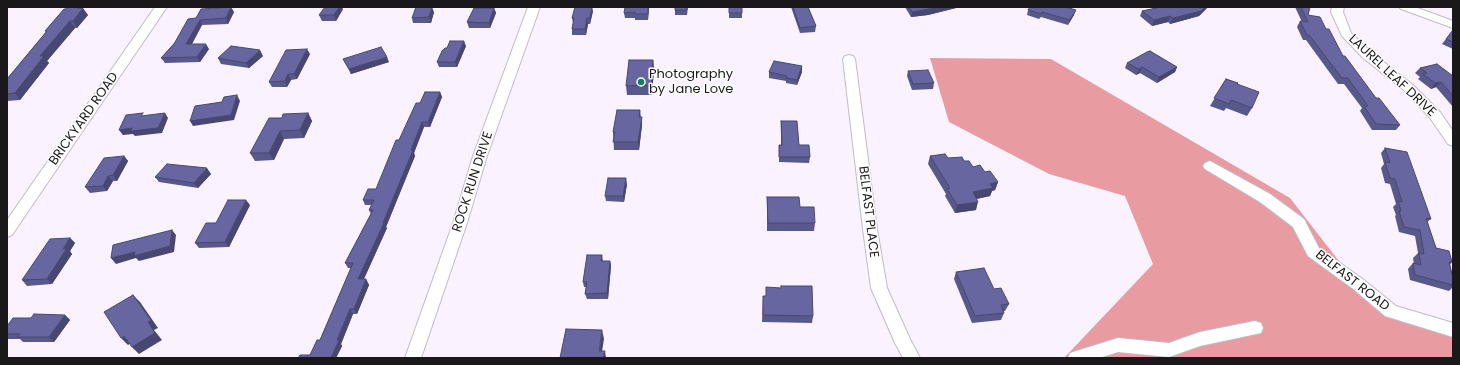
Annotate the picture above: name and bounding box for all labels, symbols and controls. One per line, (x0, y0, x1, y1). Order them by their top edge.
street label: LAUREL LEAF DRIVE (1345, 32, 1439, 120)
place label: Photography by Jane Love (649, 67, 733, 98)
street label: BRICKYARD ROAD (46, 70, 122, 168)
marker: Photography by Jane Love (636, 77, 646, 87)
street label: ROCK RUN DRIVE (449, 130, 497, 234)
street label: BELFAST PLACE (855, 165, 881, 259)
street label: BELFAST ROAD (1312, 247, 1392, 315)

